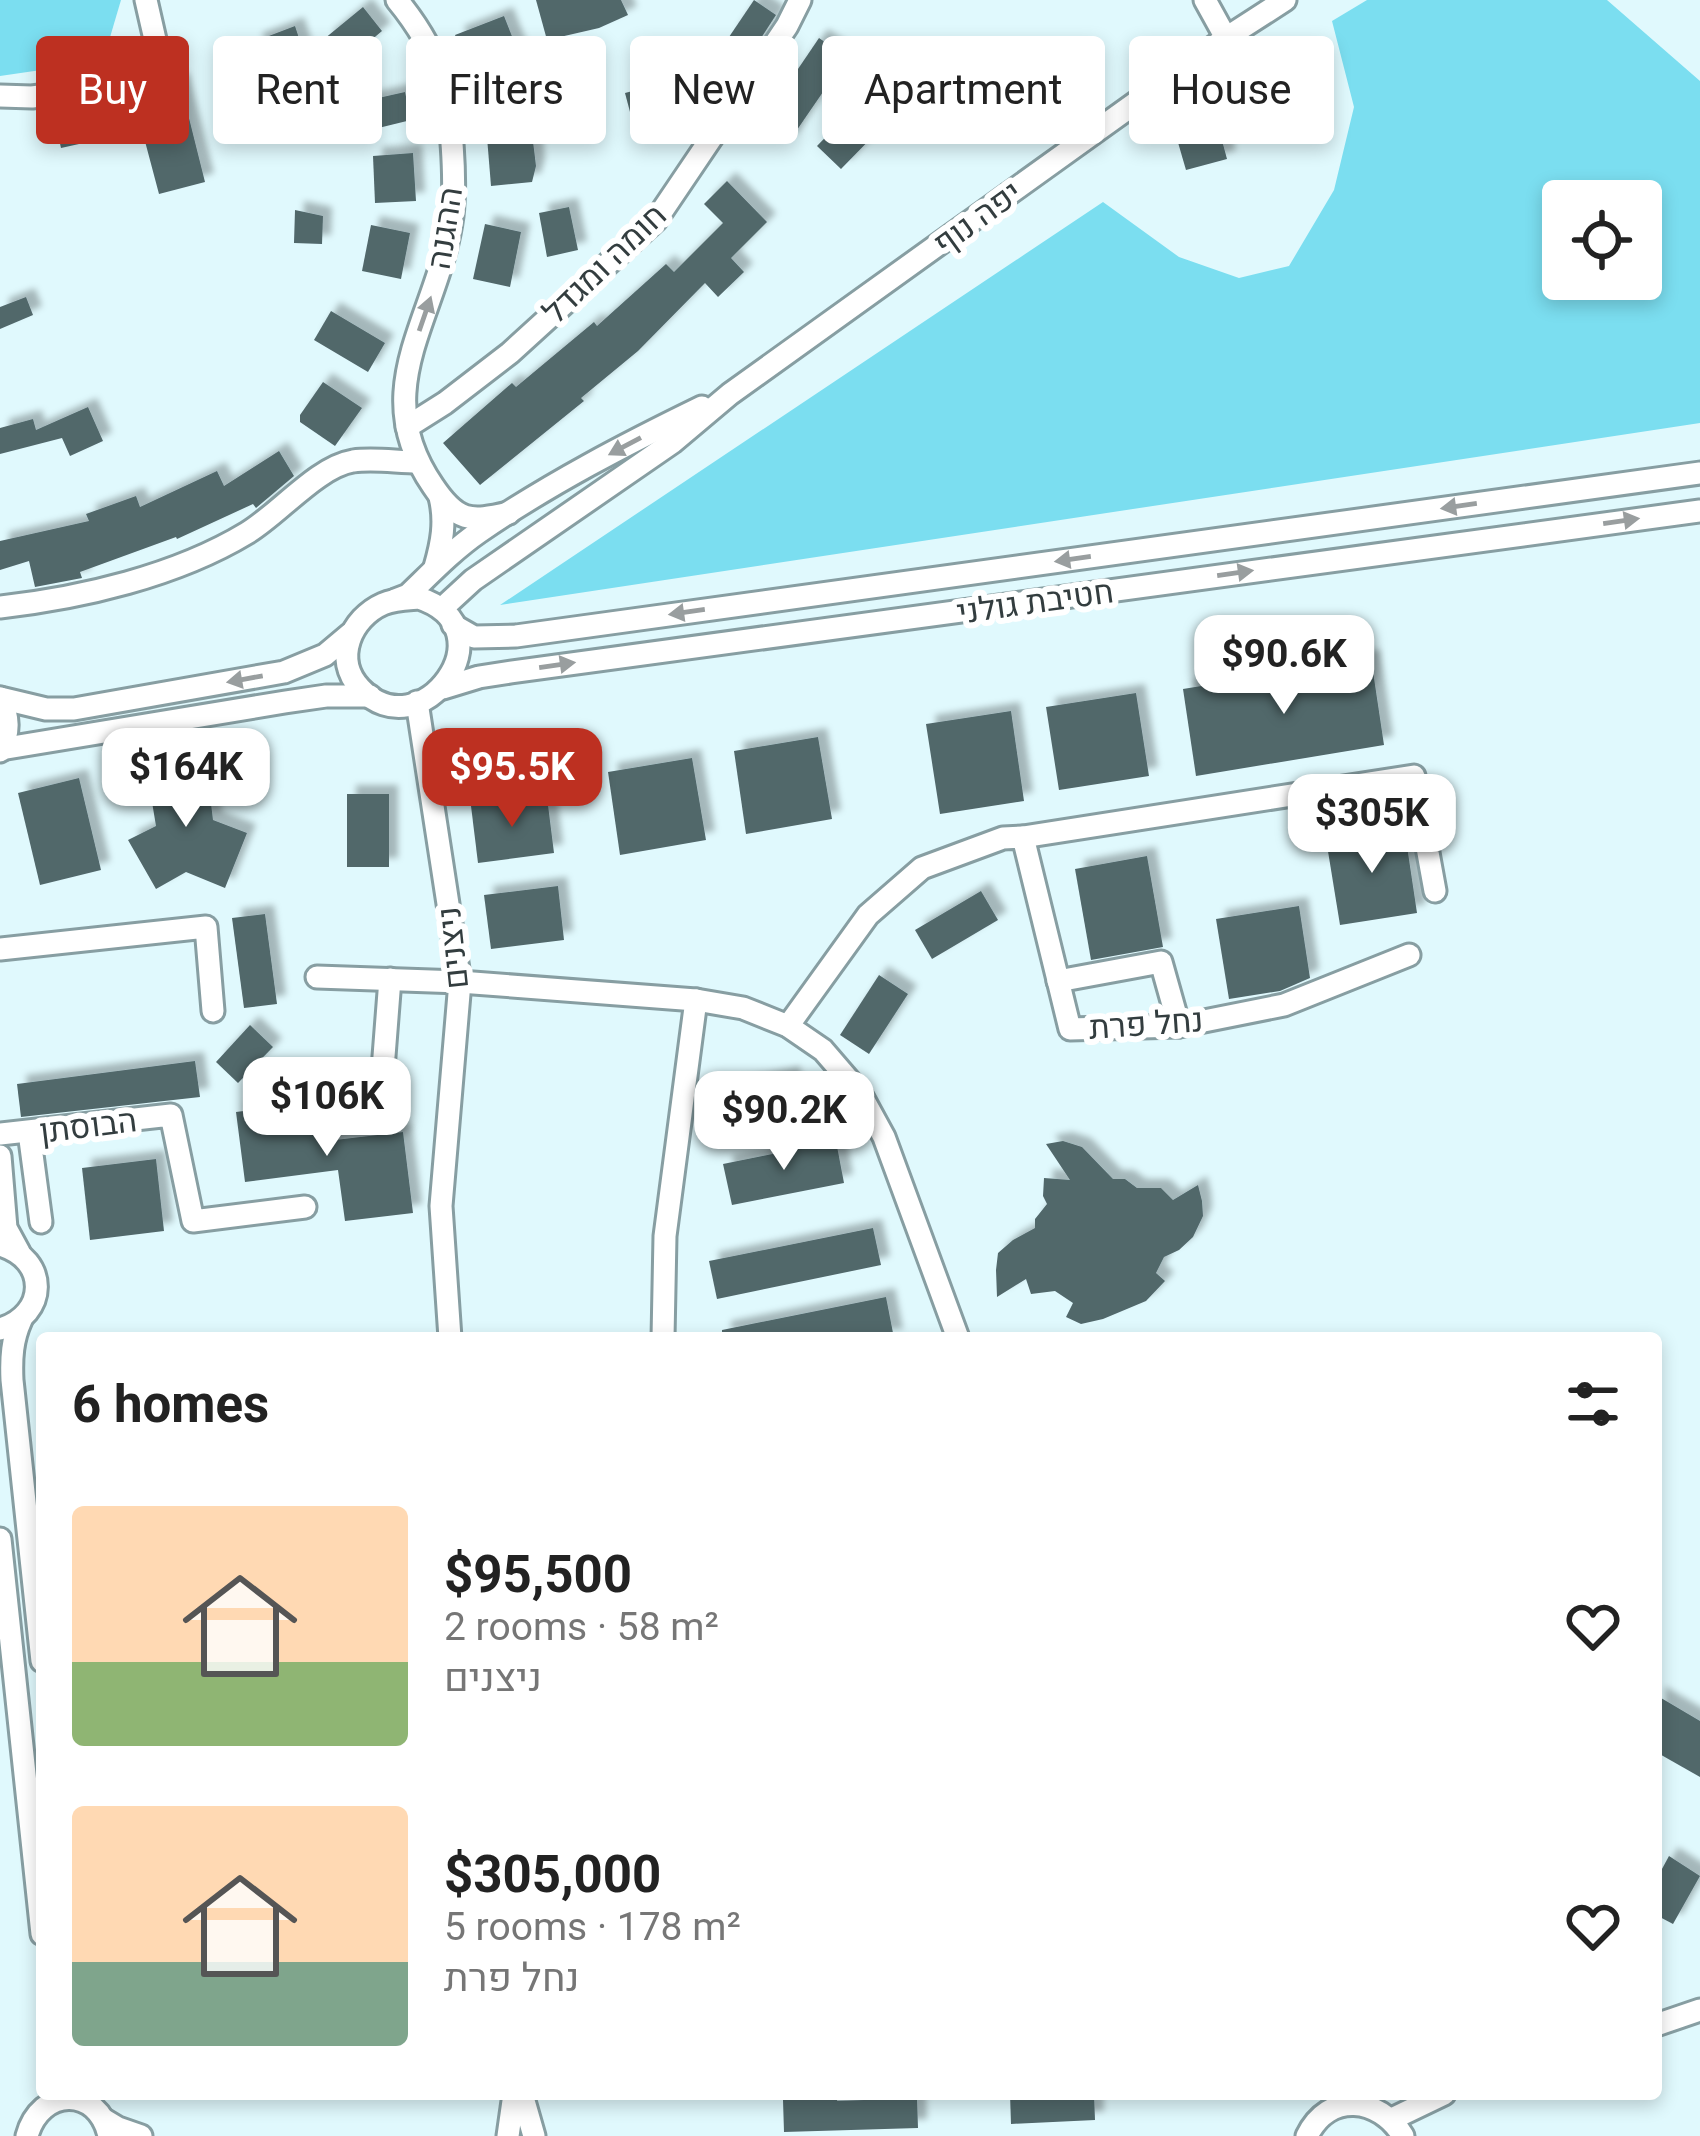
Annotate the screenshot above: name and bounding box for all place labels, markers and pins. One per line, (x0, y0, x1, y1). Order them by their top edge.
pin: $90.6K (1186, 615, 1382, 717)
pin: $164K (102, 728, 270, 830)
pin: $95.5K (414, 728, 610, 830)
pin: $305K (1288, 774, 1456, 876)
pin: $106K (243, 1057, 411, 1159)
pin: $90.2K (686, 1071, 882, 1173)

